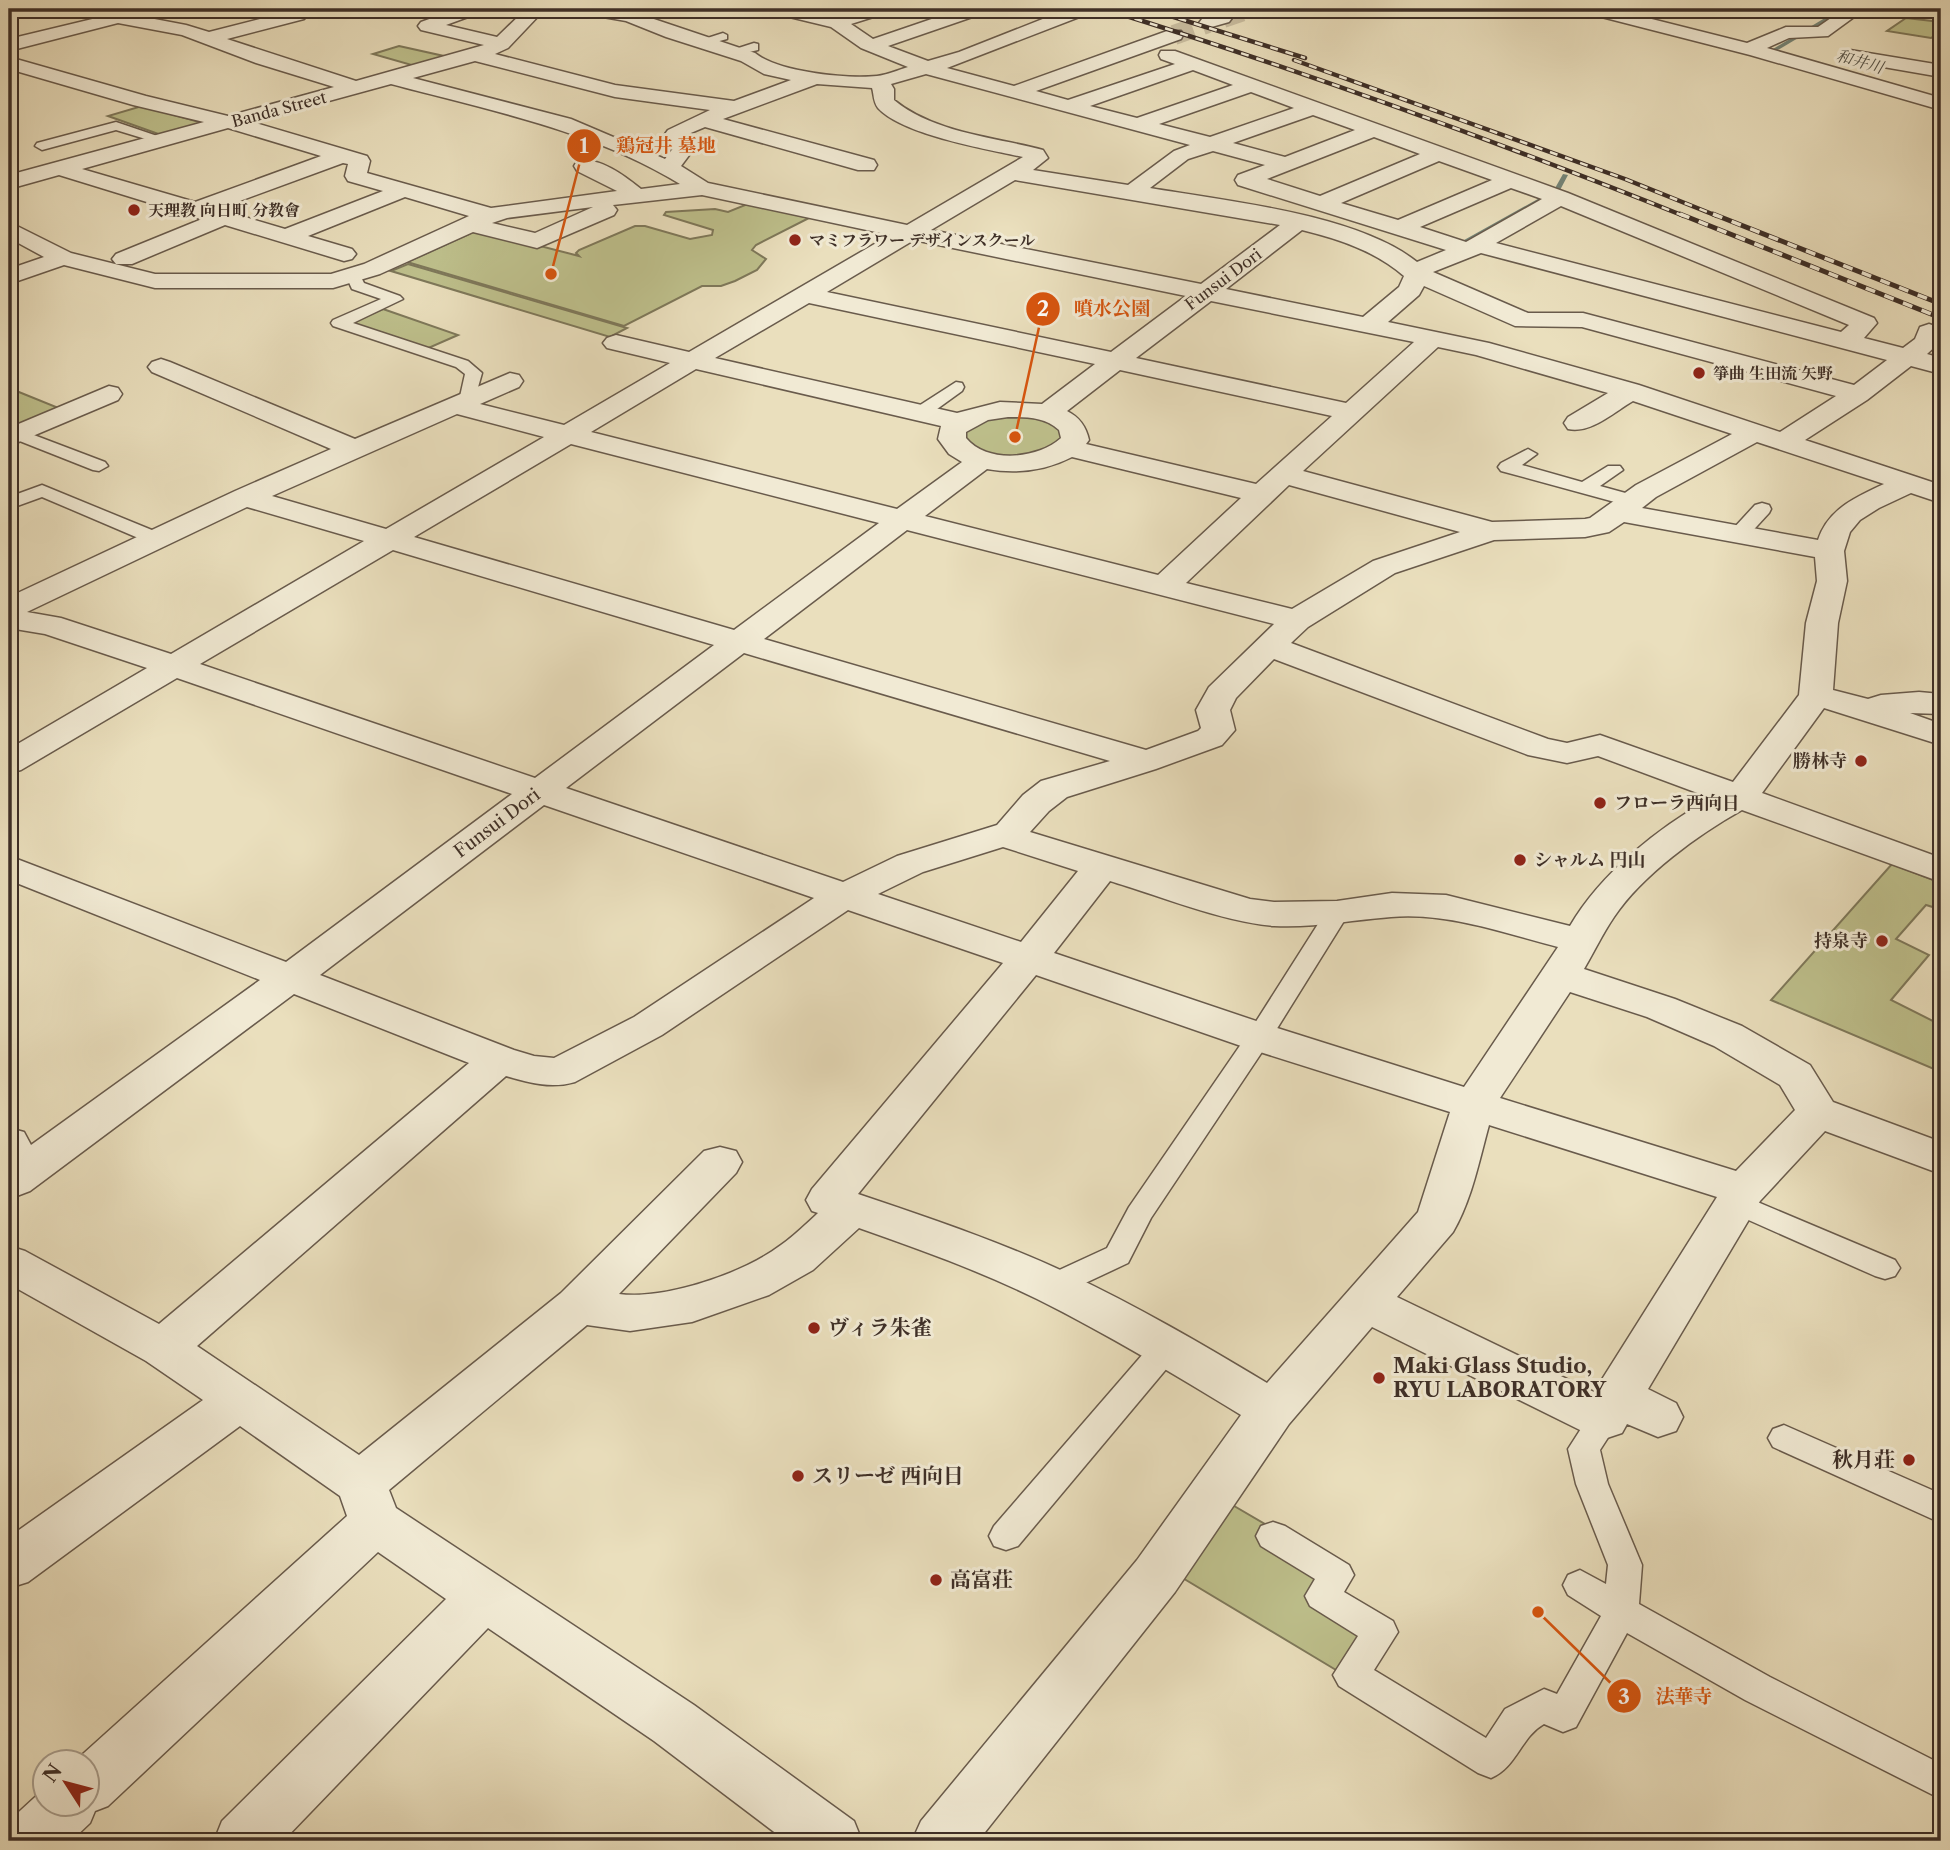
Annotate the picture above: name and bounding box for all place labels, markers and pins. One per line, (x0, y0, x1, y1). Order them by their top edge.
callout: 鶏冠井 墓地 (567, 126, 729, 166)
place label: 天理教 向日町 分教會 (148, 200, 300, 220)
marker: 天理教 向日町 分教會 (126, 202, 142, 218)
place label: マミフラワー デザインスクール (809, 230, 1035, 250)
marker: マミフラワー デザインスクール (787, 232, 803, 248)
callout: 噴水公園 (1025, 289, 1164, 329)
place label: 箏曲 生田流 矢野 (1713, 363, 1833, 383)
marker: 箏曲 生田流 矢野 (1691, 365, 1707, 381)
place label: 勝林寺 (1793, 750, 1847, 772)
marker: 勝林寺 (1853, 753, 1869, 769)
place label: フローラ西向日 (1614, 792, 1740, 814)
marker: フローラ西向日 (1592, 795, 1608, 811)
place label: シャルム 円山 (1534, 849, 1645, 871)
marker: シャルム 円山 (1512, 852, 1528, 868)
place label: 持泉寺 (1814, 930, 1868, 952)
marker: 持泉寺 (1874, 933, 1890, 949)
place label: ヴィラ朱雀 (828, 1315, 932, 1340)
marker: ヴィラ朱雀 (806, 1320, 822, 1336)
place label: Maki Glass Studio, RYU LABORATORY (1393, 1353, 1607, 1402)
marker: Maki Glass Studio, RYU LABORATORY (1371, 1370, 1387, 1386)
place label: 秋月荘 (1832, 1447, 1895, 1472)
marker: 秋月荘 (1901, 1452, 1917, 1468)
place label: スリーゼ 西向日 (812, 1463, 964, 1488)
marker: スリーゼ 西向日 (790, 1468, 806, 1484)
place label: 高富荘 (950, 1567, 1013, 1592)
marker: 高富荘 (928, 1572, 944, 1588)
callout: 法華寺 (1607, 1676, 1727, 1716)

